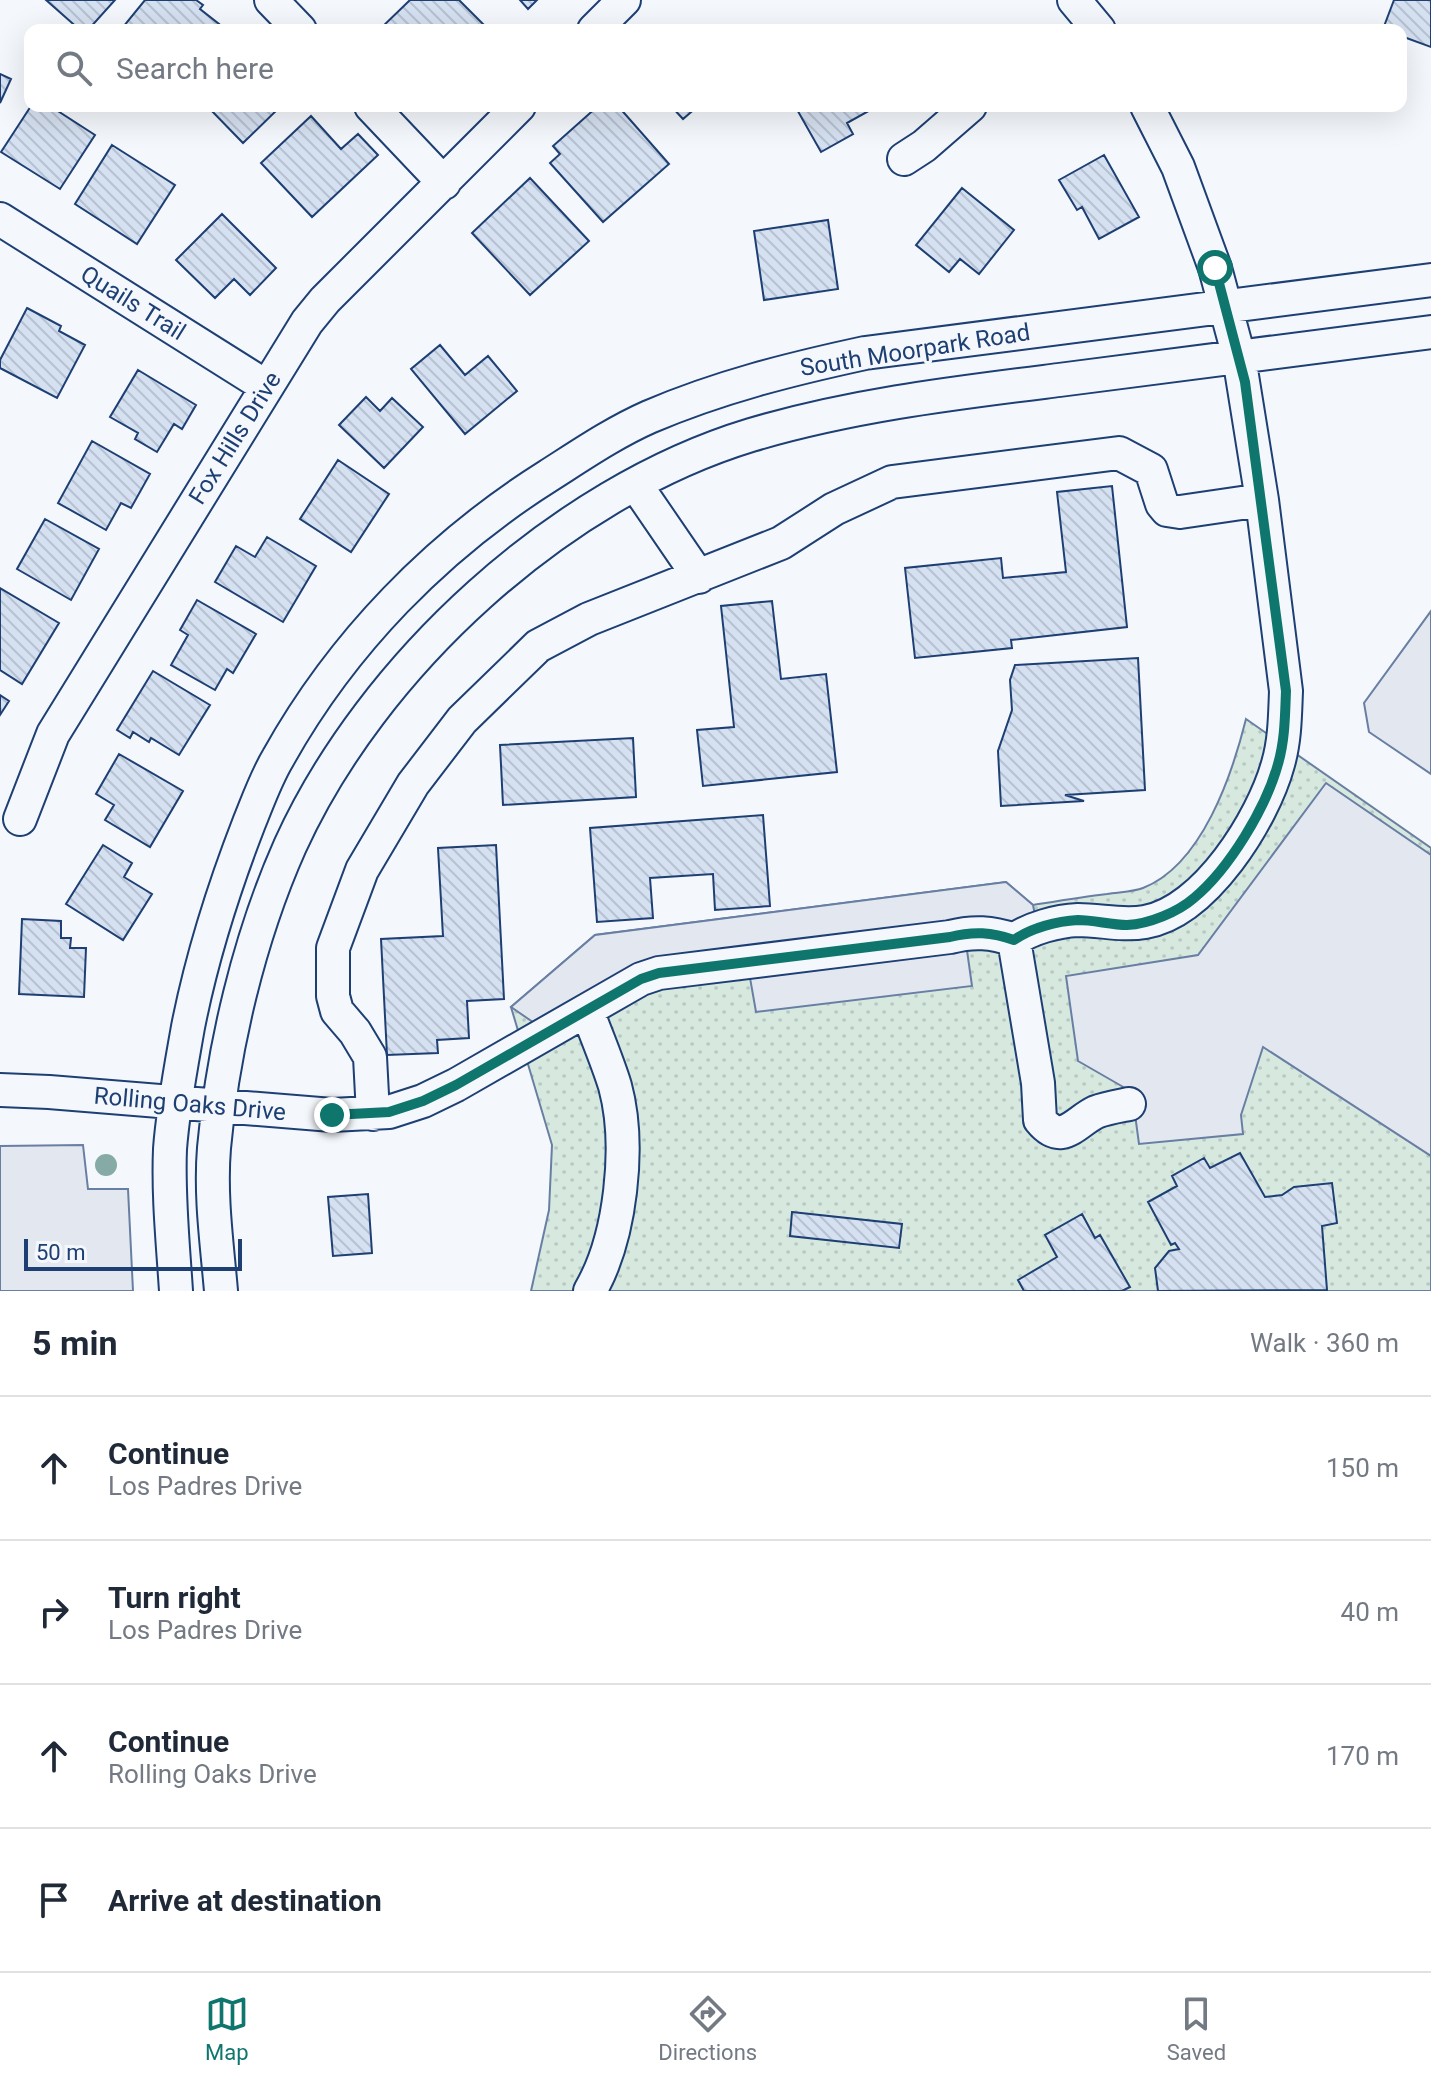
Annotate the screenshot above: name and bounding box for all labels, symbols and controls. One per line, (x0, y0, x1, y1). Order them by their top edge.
search box (24, 24, 1407, 112)
icon: search (52, 46, 96, 90)
text: Search here (116, 51, 274, 86)
route start (1197, 250, 1233, 286)
street label: Quails Trail (75, 260, 191, 346)
street label: South Moorpark Road (798, 318, 1032, 382)
street label: Fox Hills Drive (183, 366, 287, 510)
street label: Rolling Oaks Drive (93, 1082, 287, 1126)
route end (314, 1097, 350, 1133)
scale bar (24, 1235, 242, 1271)
text: 50 m (36, 1240, 85, 1265)
text: 5 min (32, 1323, 117, 1363)
text: Walk · 360 m (1250, 1328, 1399, 1358)
text: Continue (108, 1436, 229, 1471)
icon: ahead (32, 1446, 76, 1490)
text: 150 m (1326, 1453, 1399, 1483)
text: Los Padres Drive (108, 1471, 302, 1501)
text: Turn right (108, 1580, 241, 1615)
icon: right (32, 1590, 76, 1634)
text: 40 m (1341, 1597, 1399, 1627)
text: Los Padres Drive (108, 1615, 302, 1645)
text: Continue (108, 1724, 229, 1759)
icon: ahead (32, 1734, 76, 1778)
text: 170 m (1326, 1741, 1399, 1771)
text: Rolling Oaks Drive (108, 1759, 317, 1789)
icon: arrive (32, 1878, 76, 1922)
text: Arrive at destination (108, 1883, 382, 1918)
tab: Map (205, 1992, 249, 2065)
tab: Directions (658, 1992, 757, 2065)
tab: Saved (1167, 1992, 1226, 2065)

